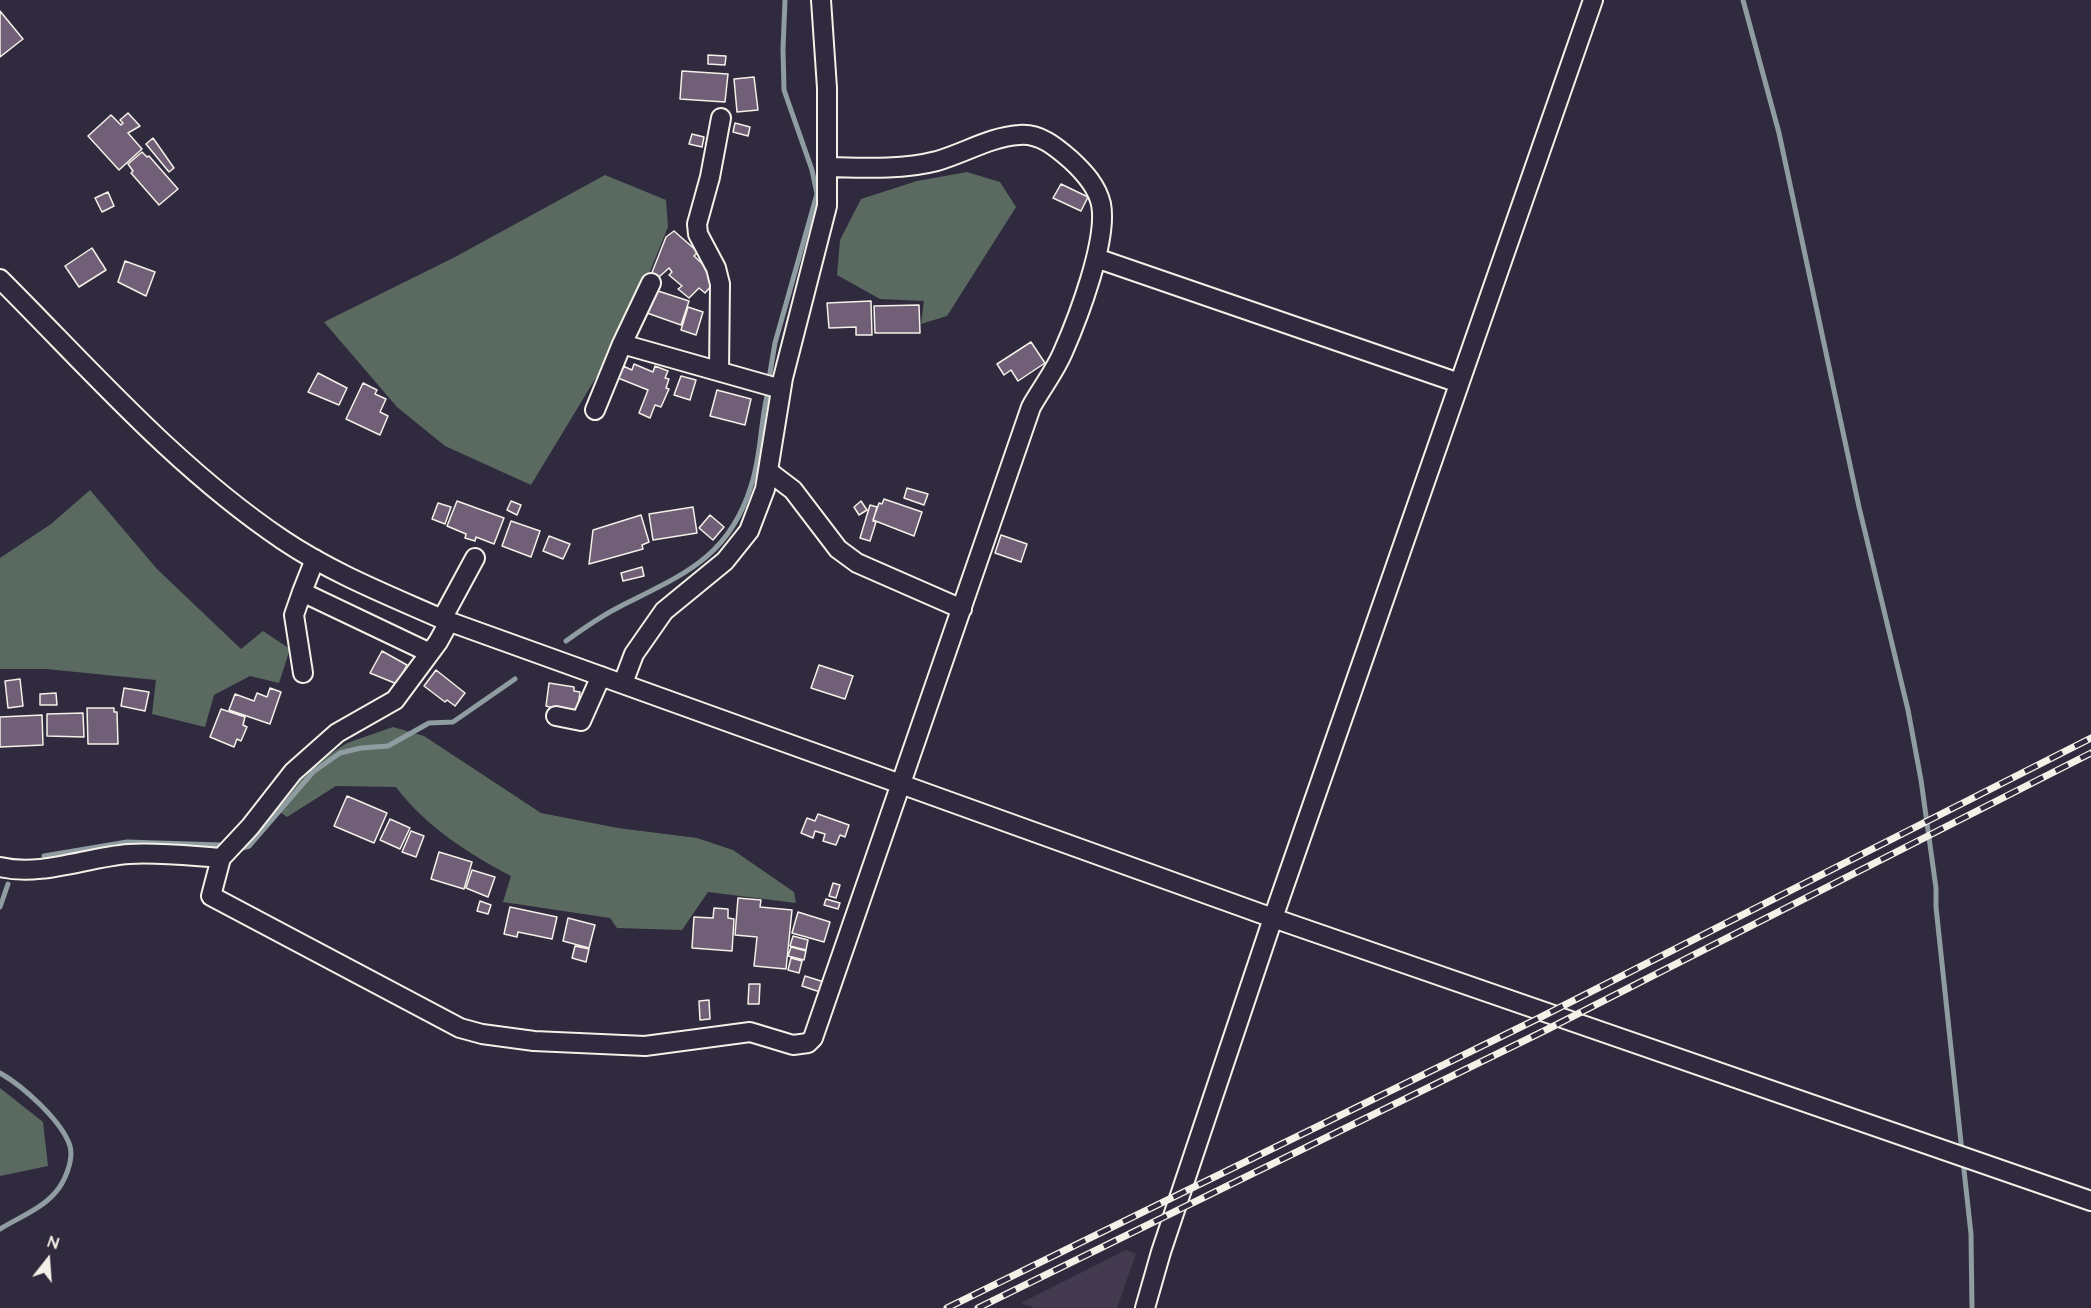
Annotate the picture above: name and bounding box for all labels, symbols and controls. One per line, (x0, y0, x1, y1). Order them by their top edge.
north arrow (18, 1230, 78, 1290)
text: N (45, 1231, 61, 1255)

